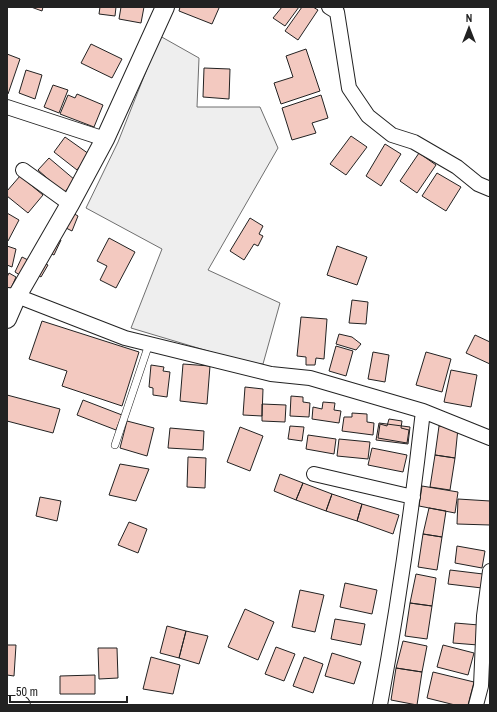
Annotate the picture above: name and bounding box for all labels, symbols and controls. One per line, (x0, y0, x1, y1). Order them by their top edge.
north arrow (449, 8, 489, 48)
text: N (466, 11, 472, 25)
scale bar (10, 678, 127, 704)
text: 50 m (16, 684, 38, 700)

